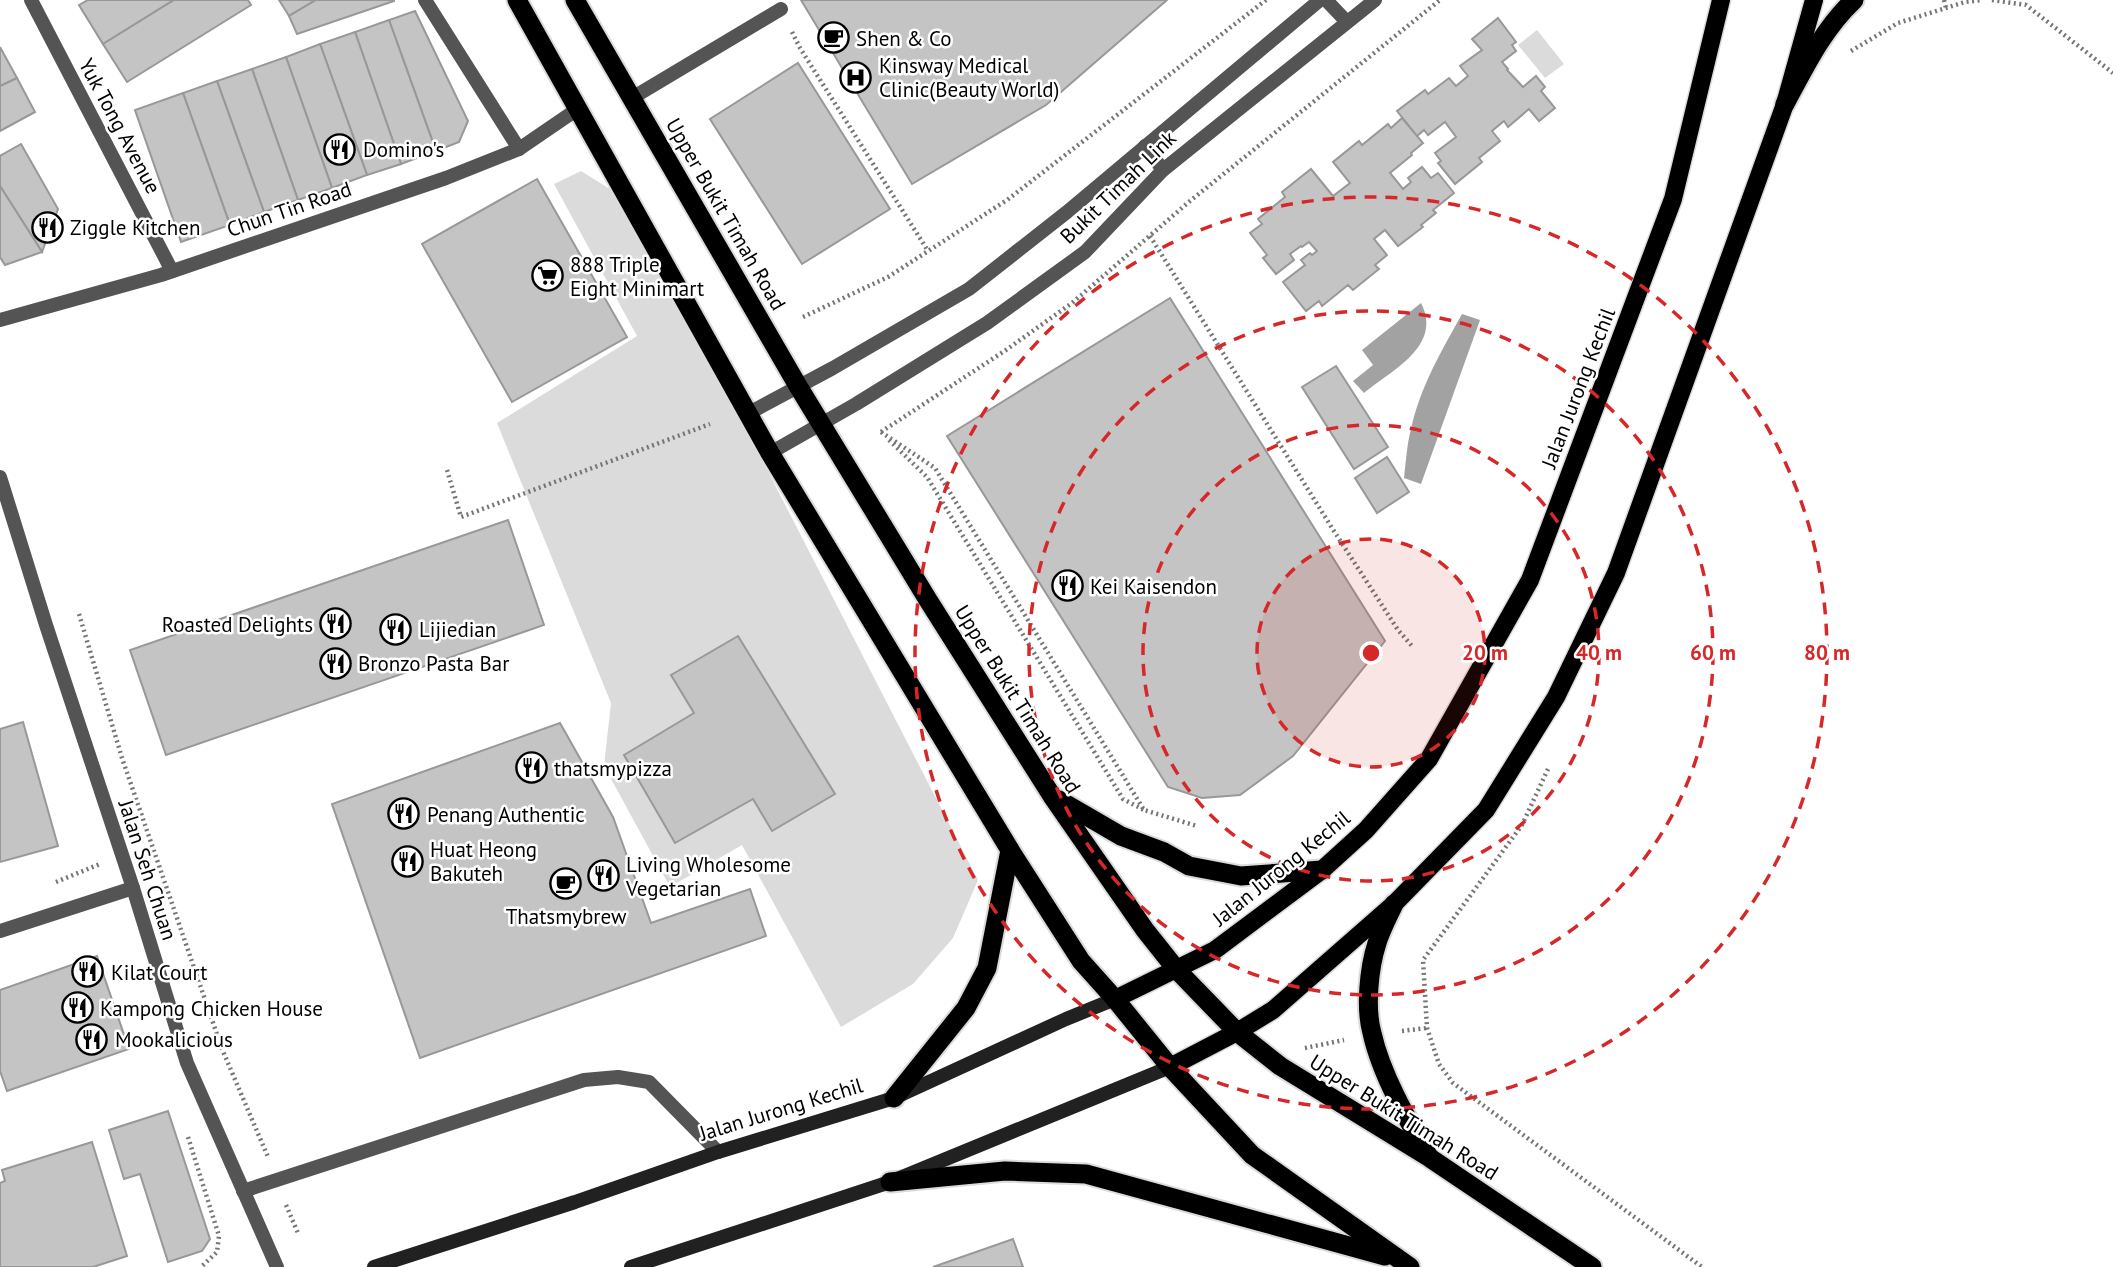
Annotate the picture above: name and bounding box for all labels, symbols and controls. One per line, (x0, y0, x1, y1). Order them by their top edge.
cafe icon: Shen & Co (816, 21, 850, 55)
place label: Shen & Co (856, 25, 952, 52)
place label: Kinsway Medical Clinic(Beauty World) (879, 52, 1059, 103)
street label: Yuk Tong Avenue (73, 54, 167, 198)
hospital icon: Kinsway Medical Clinic(Beauty World) (839, 60, 873, 94)
street label: Upper Bukit Timah Road (660, 113, 792, 315)
street label: Bukit Timah Link (1054, 125, 1182, 249)
restaurant icon: Domino's (323, 132, 357, 166)
place label: Domino's (363, 136, 444, 163)
street label: Chun Tin Road (223, 175, 355, 243)
restaurant icon: Ziggle Kitchen (30, 210, 64, 244)
place label: Ziggle Kitchen (70, 214, 200, 241)
place label: 888 Triple Eight Minimart (570, 251, 704, 302)
supermarket icon: 888 Triple Eight Minimart (530, 259, 564, 293)
street label: Jalan Jurong Kechil (1535, 304, 1621, 473)
restaurant icon: Kei Kaisendon (1050, 569, 1084, 603)
place label: Kei Kaisendon (1090, 573, 1217, 600)
street label: Upper Bukit Timah Road (949, 600, 1087, 798)
restaurant icon: Roasted Delights (319, 607, 353, 641)
place label: Roasted Delights (162, 611, 313, 638)
restaurant icon: Lijiedian (379, 612, 413, 646)
place label: Lijiedian (419, 616, 496, 643)
text: 20 m (1462, 639, 1508, 666)
text: 40 m (1576, 639, 1622, 666)
text: 60 m (1690, 639, 1736, 666)
text: 80 m (1804, 639, 1850, 666)
centre of rings (1359, 641, 1383, 665)
restaurant icon: Bronzo Pasta Bar (318, 646, 352, 680)
place label: Bronzo Pasta Bar (358, 650, 509, 677)
restaurant icon: thatsmypizza (514, 751, 548, 785)
place label: thatsmypizza (554, 755, 672, 782)
street label: Jalan Seh Chuan (112, 796, 183, 944)
restaurant icon: Penang Authentic (387, 797, 421, 831)
place label: Penang Authentic (427, 801, 585, 828)
street label: Jalan Jurong Kechil (1206, 804, 1355, 932)
place label: Huat Heong Bakuteh (430, 836, 537, 887)
restaurant icon: Huat Heong Bakuteh (390, 844, 424, 878)
place label: Living Wholesome Vegetarian (625, 851, 791, 902)
restaurant icon: Living Wholesome Vegetarian (586, 859, 620, 893)
cafe icon: Thatsmybrew (549, 867, 583, 901)
place label: Thatsmybrew (506, 903, 627, 930)
restaurant icon: Kilat Court (71, 955, 105, 989)
place label: Kilat Court (111, 959, 207, 986)
restaurant icon: Kampong Chicken House (60, 991, 94, 1025)
place label: Kampong Chicken House (100, 995, 323, 1022)
restaurant icon: Mookalicious (75, 1022, 109, 1056)
place label: Mookalicious (115, 1026, 233, 1053)
street label: Upper Bukit Timah Road (1305, 1048, 1503, 1186)
street label: Jalan Jurong Kechil (695, 1071, 866, 1147)

